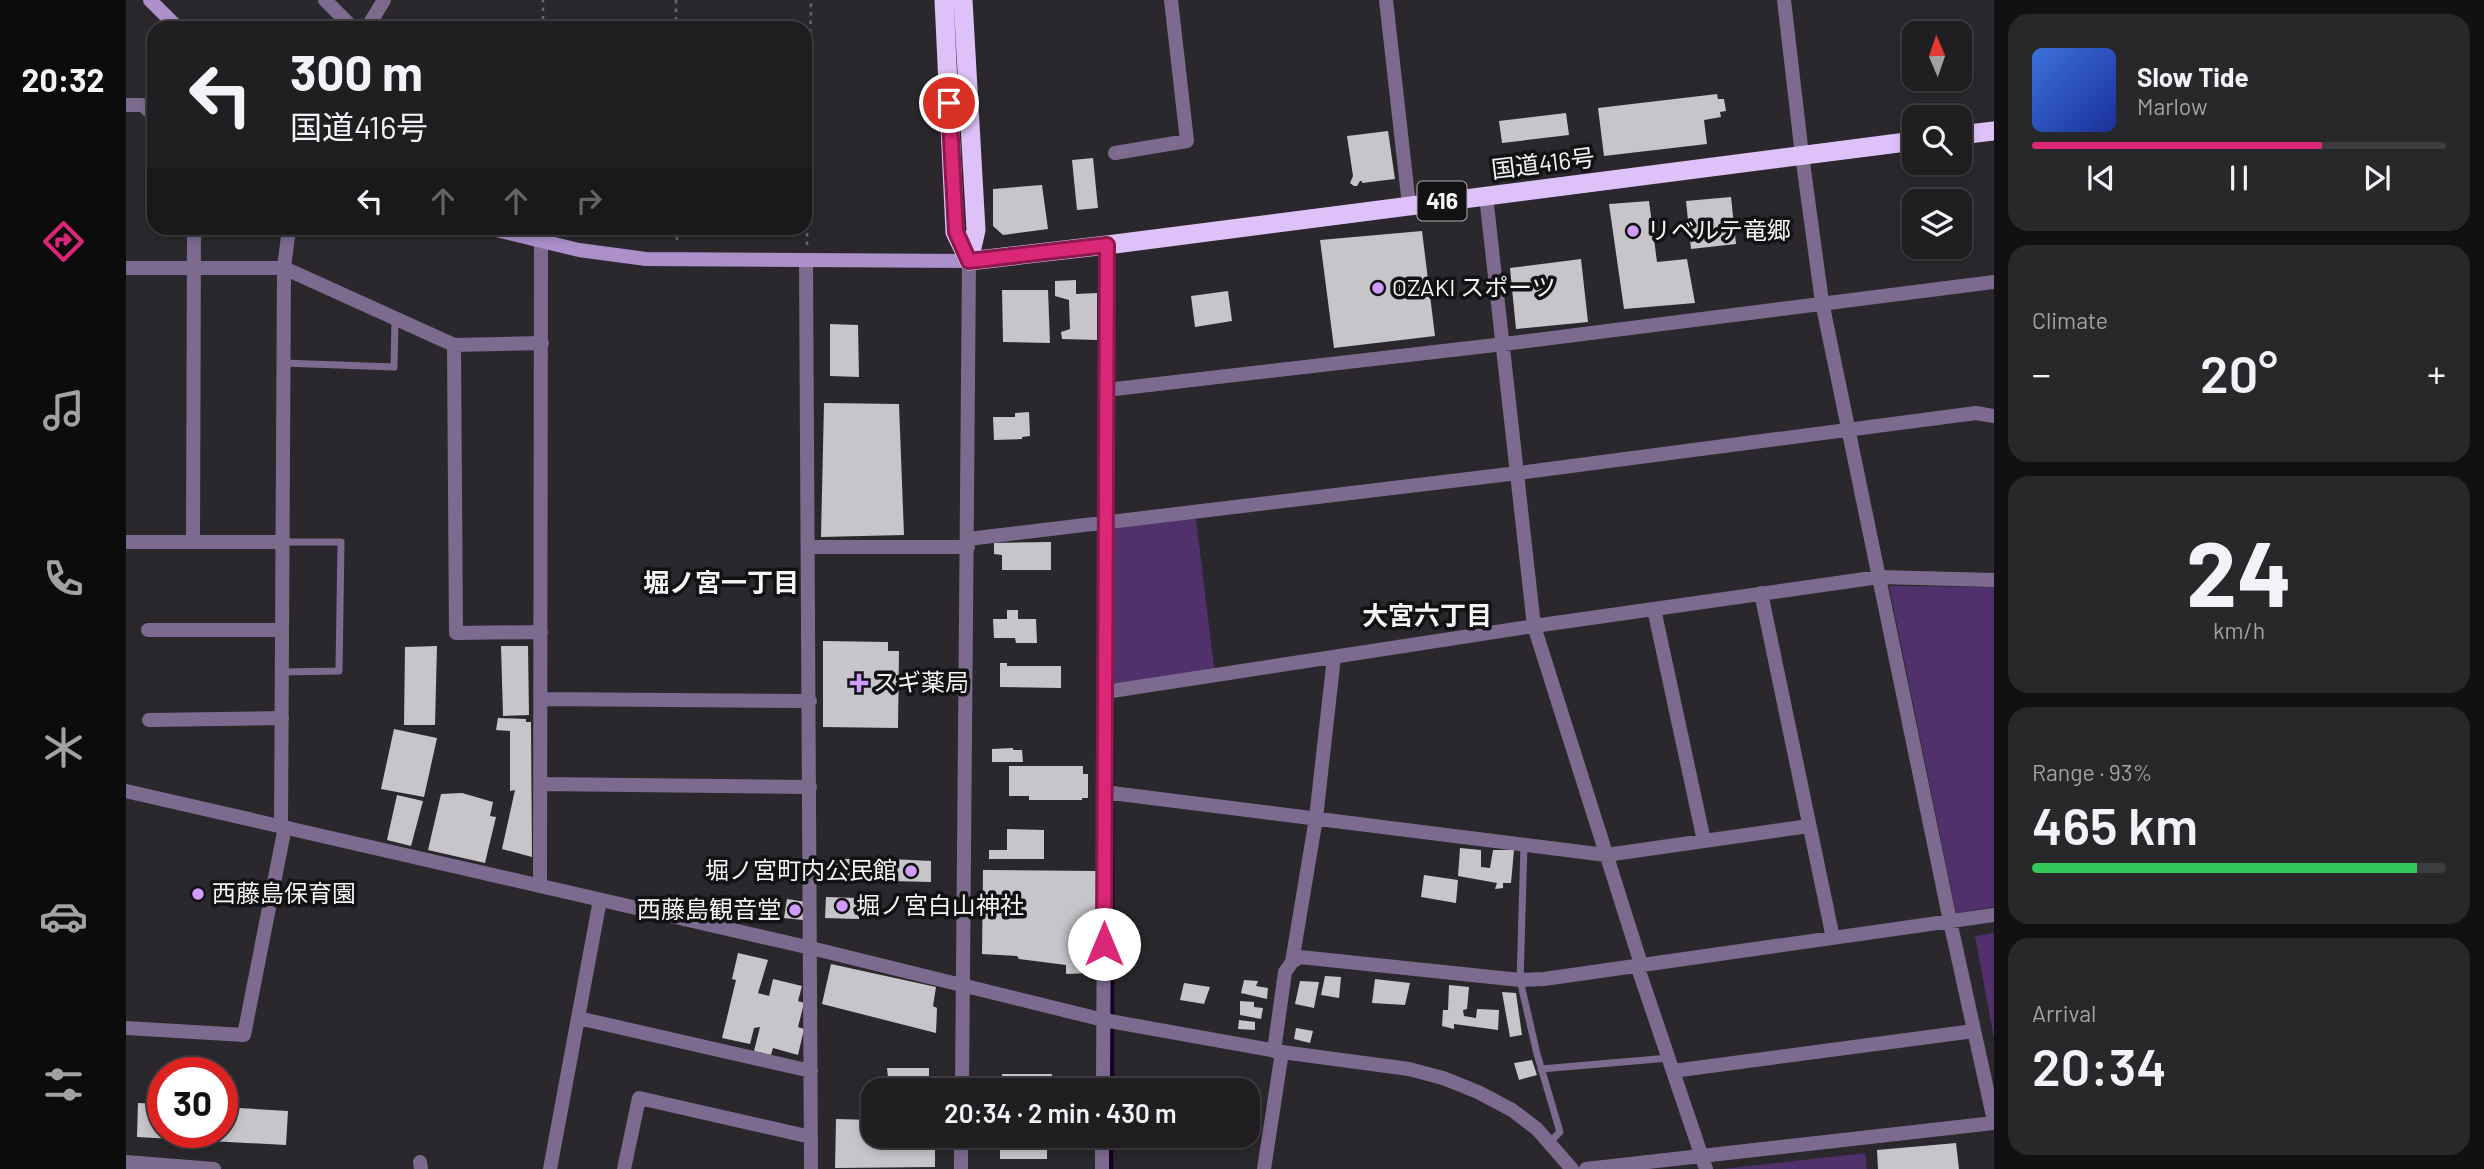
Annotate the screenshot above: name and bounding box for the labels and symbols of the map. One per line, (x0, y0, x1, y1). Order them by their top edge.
north arrow (1902, 21, 1972, 91)
pin (919, 73, 979, 133)
street label: 国道416号 (1490, 142, 1596, 183)
road number: 416 (1418, 182, 1466, 220)
place label: リベルテ竜郷 (1647, 215, 1791, 244)
marker: リベルテ竜郷 (1625, 223, 1641, 239)
place label: OZAKI スポーツ (1392, 272, 1556, 301)
marker: OZAKI スポーツ (1370, 280, 1386, 296)
district label: 堀ノ宮一丁目 (643, 566, 799, 597)
district label: 大宮六丁目 (1362, 599, 1492, 630)
place label: スギ薬局 (873, 667, 969, 696)
marker: スギ薬局 (851, 675, 867, 691)
place label: 堀ノ宮町内公民館 (705, 855, 897, 884)
marker: 堀ノ宮町内公民館 (903, 863, 919, 879)
place label: 西藤島保育園 (212, 878, 356, 907)
marker: 西藤島保育園 (190, 886, 206, 902)
place label: 堀ノ宮白山神社 (856, 890, 1024, 919)
place label: 西藤島観音堂 (637, 894, 781, 923)
marker: 堀ノ宮白山神社 (834, 898, 850, 914)
marker: 西藤島観音堂 (787, 902, 803, 918)
position arrow (1067, 907, 1141, 981)
speed limit sign: 30 (147, 1057, 238, 1148)

